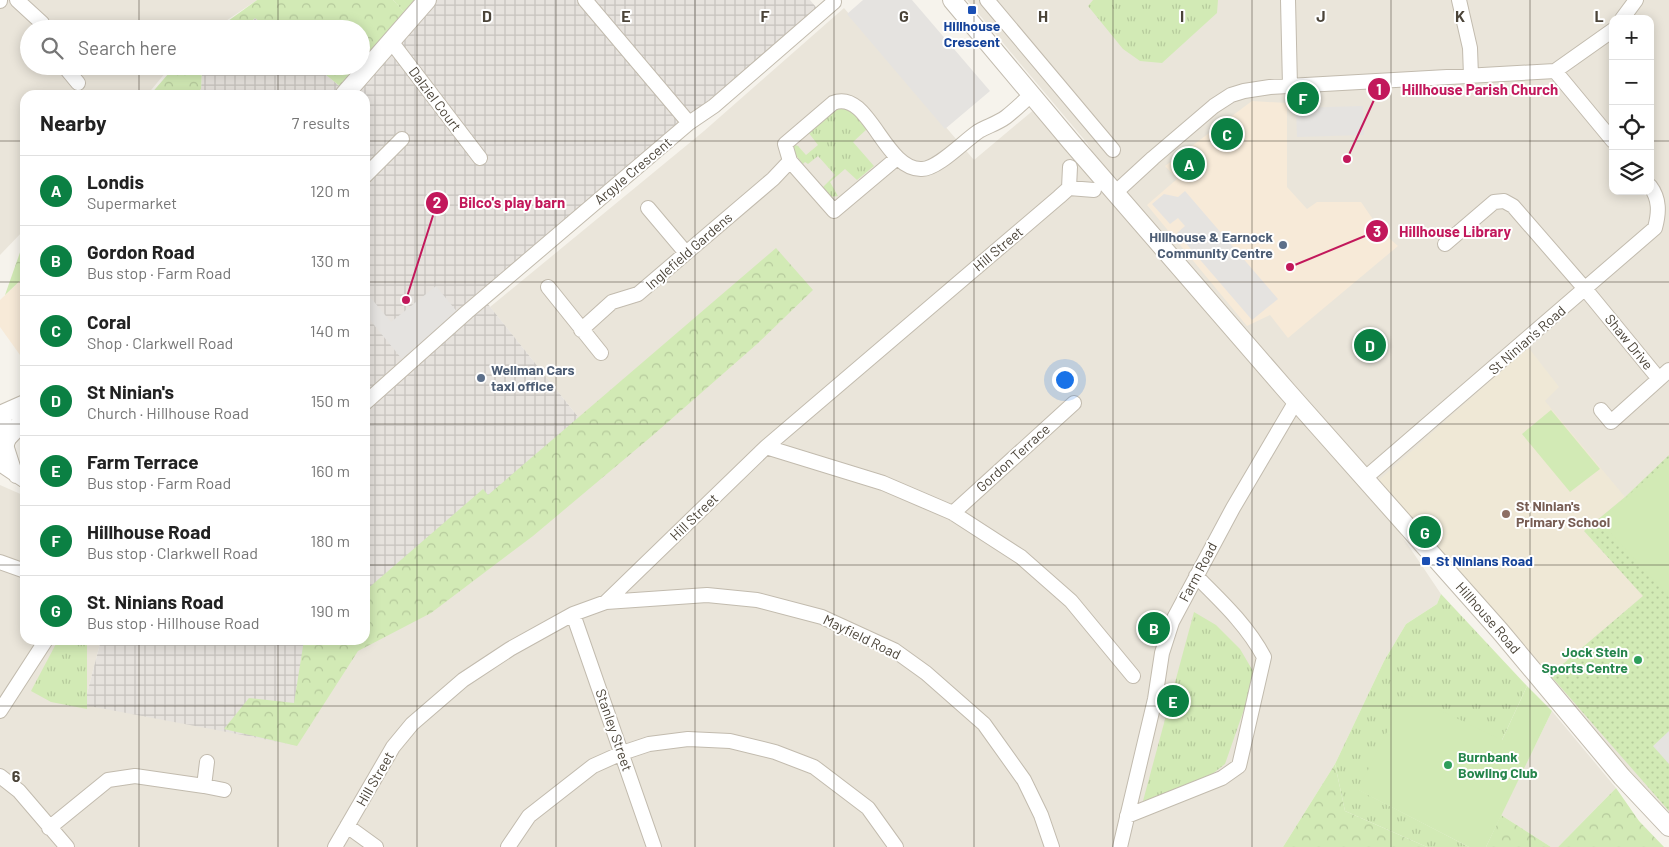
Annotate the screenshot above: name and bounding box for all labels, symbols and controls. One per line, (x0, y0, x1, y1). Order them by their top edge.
marker: Hillhouse Crescent (966, 4, 978, 16)
text: D (482, 6, 492, 25)
text: E (621, 6, 631, 25)
text: F (761, 6, 770, 25)
text: G (899, 6, 909, 25)
text: H (1038, 6, 1048, 25)
text: I (1180, 6, 1184, 25)
text: J (1316, 6, 1326, 25)
text: K (1455, 6, 1465, 25)
text: L (1594, 6, 1604, 25)
map controls (1609, 15, 1654, 195)
button: + (1609, 15, 1654, 60)
place label: Hillhouse Crescent (944, 17, 1001, 50)
search box (20, 20, 370, 75)
icon: search (38, 34, 66, 62)
text: Search here (78, 36, 177, 59)
button: − (1609, 60, 1654, 105)
street label: Dalziel Court (406, 63, 465, 134)
callout: Hillhouse Parish Church (1367, 74, 1568, 104)
pin: F (1287, 79, 1319, 117)
text: 1 (1376, 80, 1382, 98)
text: Hillhouse Parish Church (1402, 80, 1558, 98)
button: locate (1609, 105, 1654, 150)
text: Nearby (40, 110, 106, 135)
text: 7 results (292, 113, 350, 132)
pin: C (1211, 115, 1243, 153)
street label: Argyle Crescent (591, 133, 675, 208)
pin: A (1173, 145, 1205, 183)
button: layers (1609, 150, 1654, 195)
text: Londis (87, 170, 144, 193)
text: A (51, 181, 61, 200)
text: 120 m (310, 181, 350, 200)
callout: Bilco's play barn (424, 188, 575, 218)
text: Supermarket (87, 193, 177, 212)
text: 2 (433, 193, 441, 211)
text: Bilco's play barn (459, 193, 565, 211)
street label: Inglefield Gardens (642, 208, 736, 293)
callout: Hillhouse Library (1364, 216, 1521, 246)
text: 3 (1373, 222, 1381, 240)
text: Hillhouse Library (1399, 222, 1511, 240)
street label: Hill Street (969, 223, 1026, 274)
place label: Hillhouse & Earnock Community Centre (1149, 228, 1274, 261)
marker: Hillhouse & Earnock Community Centre (1277, 239, 1289, 251)
text: Gordon Road (87, 240, 195, 263)
text: B (51, 251, 61, 270)
text: 130 m (311, 251, 350, 270)
text: Bus stop · Farm Road (87, 263, 231, 282)
street label: St Ninian's Road (1485, 302, 1569, 378)
text: Coral (87, 310, 131, 333)
street label: Shaw Drive (1602, 310, 1657, 373)
text: C (51, 321, 61, 340)
text: 140 m (310, 321, 350, 340)
pin: D (1354, 326, 1386, 364)
text: Shop · Clarkwell Road (87, 333, 233, 352)
place label: Wellman Cars taxi office (491, 361, 575, 394)
your location (1052, 367, 1078, 393)
marker: Wellman Cars taxi office (475, 372, 487, 384)
text: St Ninian's (87, 380, 174, 403)
text: D (51, 391, 61, 410)
text: 150 m (311, 391, 350, 410)
text: Church · Hillhouse Road (87, 403, 249, 422)
street label: Gordon Terrace (972, 420, 1053, 495)
text: Farm Terrace (87, 450, 199, 473)
text: E (51, 461, 61, 480)
text: 160 m (311, 461, 350, 480)
text: Bus stop · Farm Road (87, 473, 231, 492)
street label: Hill Street (666, 490, 721, 544)
place label: St Ninian's Primary School (1516, 497, 1610, 530)
marker: St Ninian's Primary School (1500, 508, 1512, 520)
pin: G (1409, 513, 1441, 551)
text: Hillhouse Road (87, 520, 211, 543)
text: F (52, 531, 60, 550)
text: 180 m (311, 531, 350, 550)
street label: Farm Road (1175, 539, 1220, 604)
text: Bus stop · Clarkwell Road (87, 543, 258, 562)
place label: St Ninians Road (1436, 552, 1533, 569)
marker: St Ninians Road (1420, 555, 1432, 567)
street label: Hillhouse Road (1452, 578, 1524, 657)
text: St. Ninians Road (87, 590, 224, 613)
text: G (51, 601, 61, 620)
text: 190 m (311, 601, 350, 620)
pin: B (1138, 609, 1170, 647)
street label: Mayfield Road (821, 610, 904, 663)
text: Bus stop · Hillhouse Road (87, 613, 259, 632)
place label: Jock Stein Sports Centre (1541, 643, 1628, 676)
marker: Jock Stein Sports Centre (1632, 654, 1644, 666)
pin: E (1157, 682, 1189, 720)
street label: Stanley Street (592, 686, 637, 773)
street label: Hill Street (352, 748, 397, 809)
place label: Burnbank Bowling Club (1458, 748, 1538, 781)
marker: Burnbank Bowling Club (1442, 759, 1454, 771)
text: 6 (12, 766, 21, 785)

